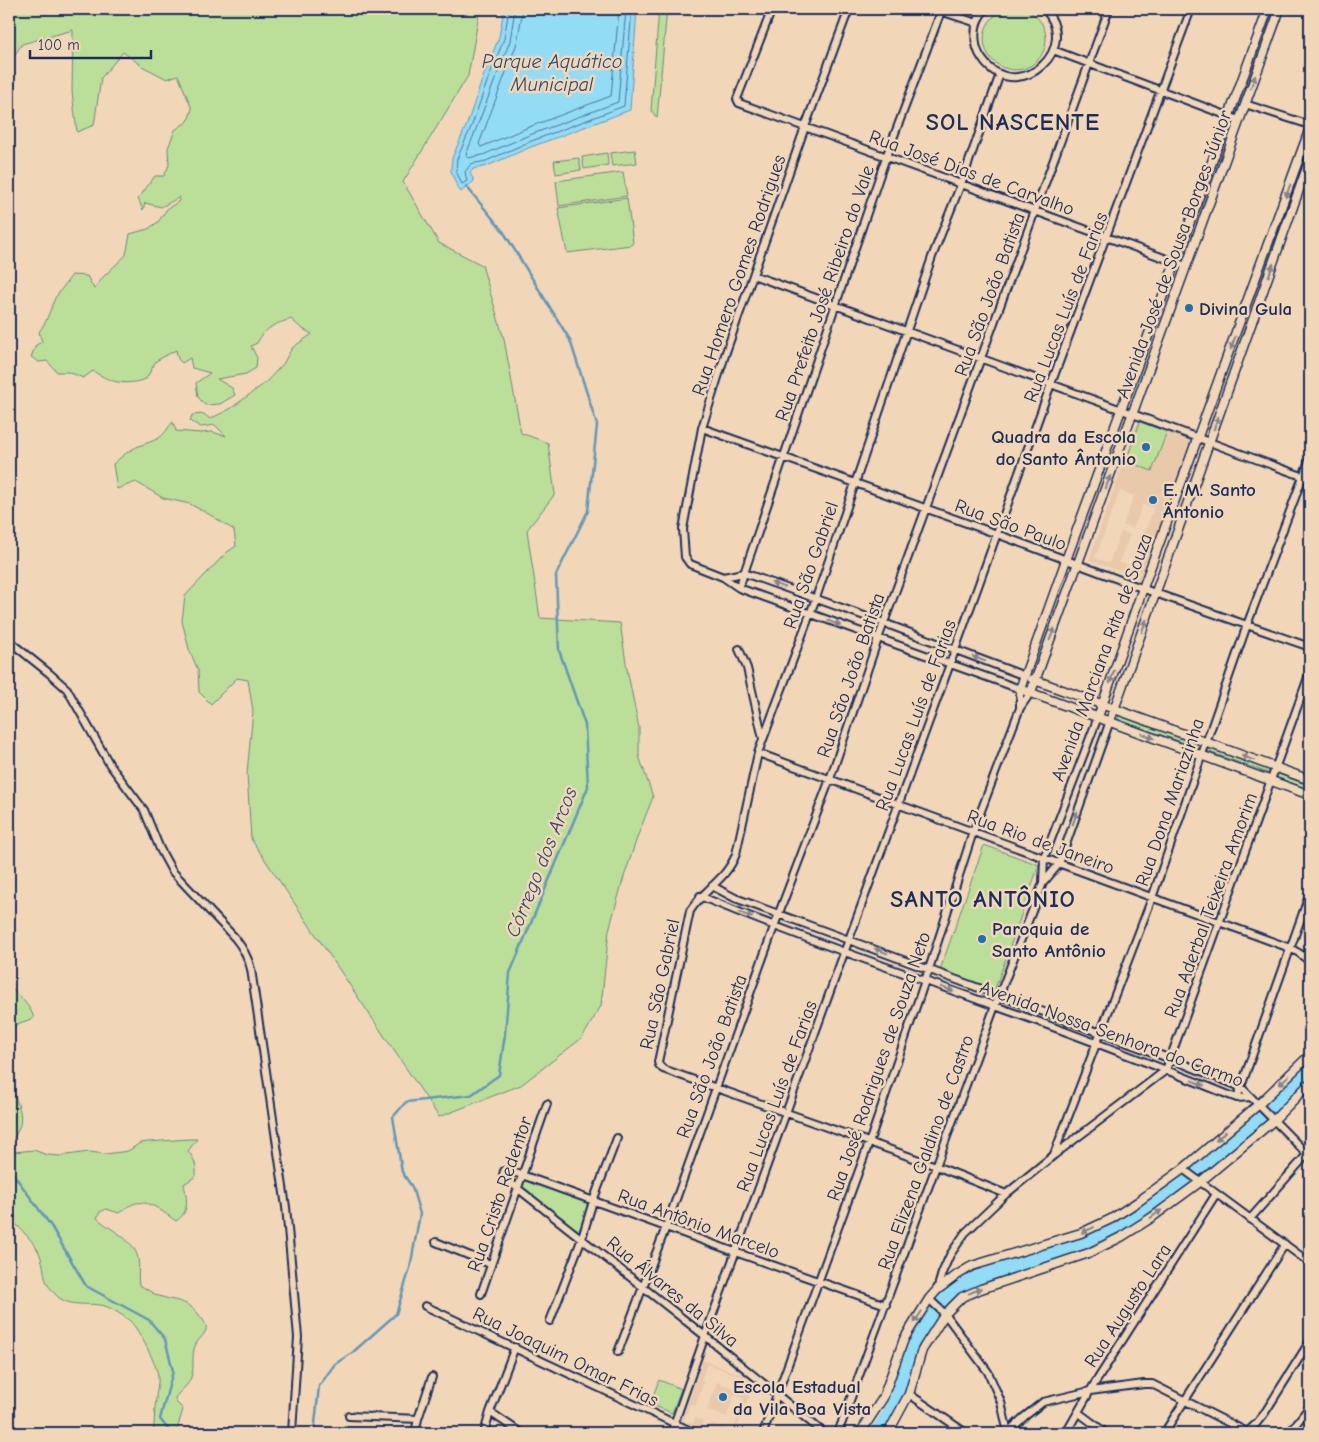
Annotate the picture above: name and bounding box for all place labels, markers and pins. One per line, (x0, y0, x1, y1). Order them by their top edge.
place label: Divina Gula (1199, 298, 1292, 320)
marker: Divina Gula (1183, 302, 1195, 314)
place label: Quadra da Escola do Santo Ântonio (991, 426, 1136, 470)
marker: Quadra da Escola do Santo Ântonio (1140, 441, 1152, 453)
place label: E. M. Santo Ãntonio (1163, 479, 1256, 523)
marker: E. M. Santo Ãntonio (1147, 494, 1159, 506)
place label: Paroquia de Santo Antônio (992, 918, 1106, 962)
marker: Paroquia de Santo Antônio (976, 933, 988, 945)
place label: Escola Estadual da Vila Boa Vista (733, 1376, 871, 1420)
marker: Escola Estadual da Vila Boa Vista (717, 1391, 729, 1403)

